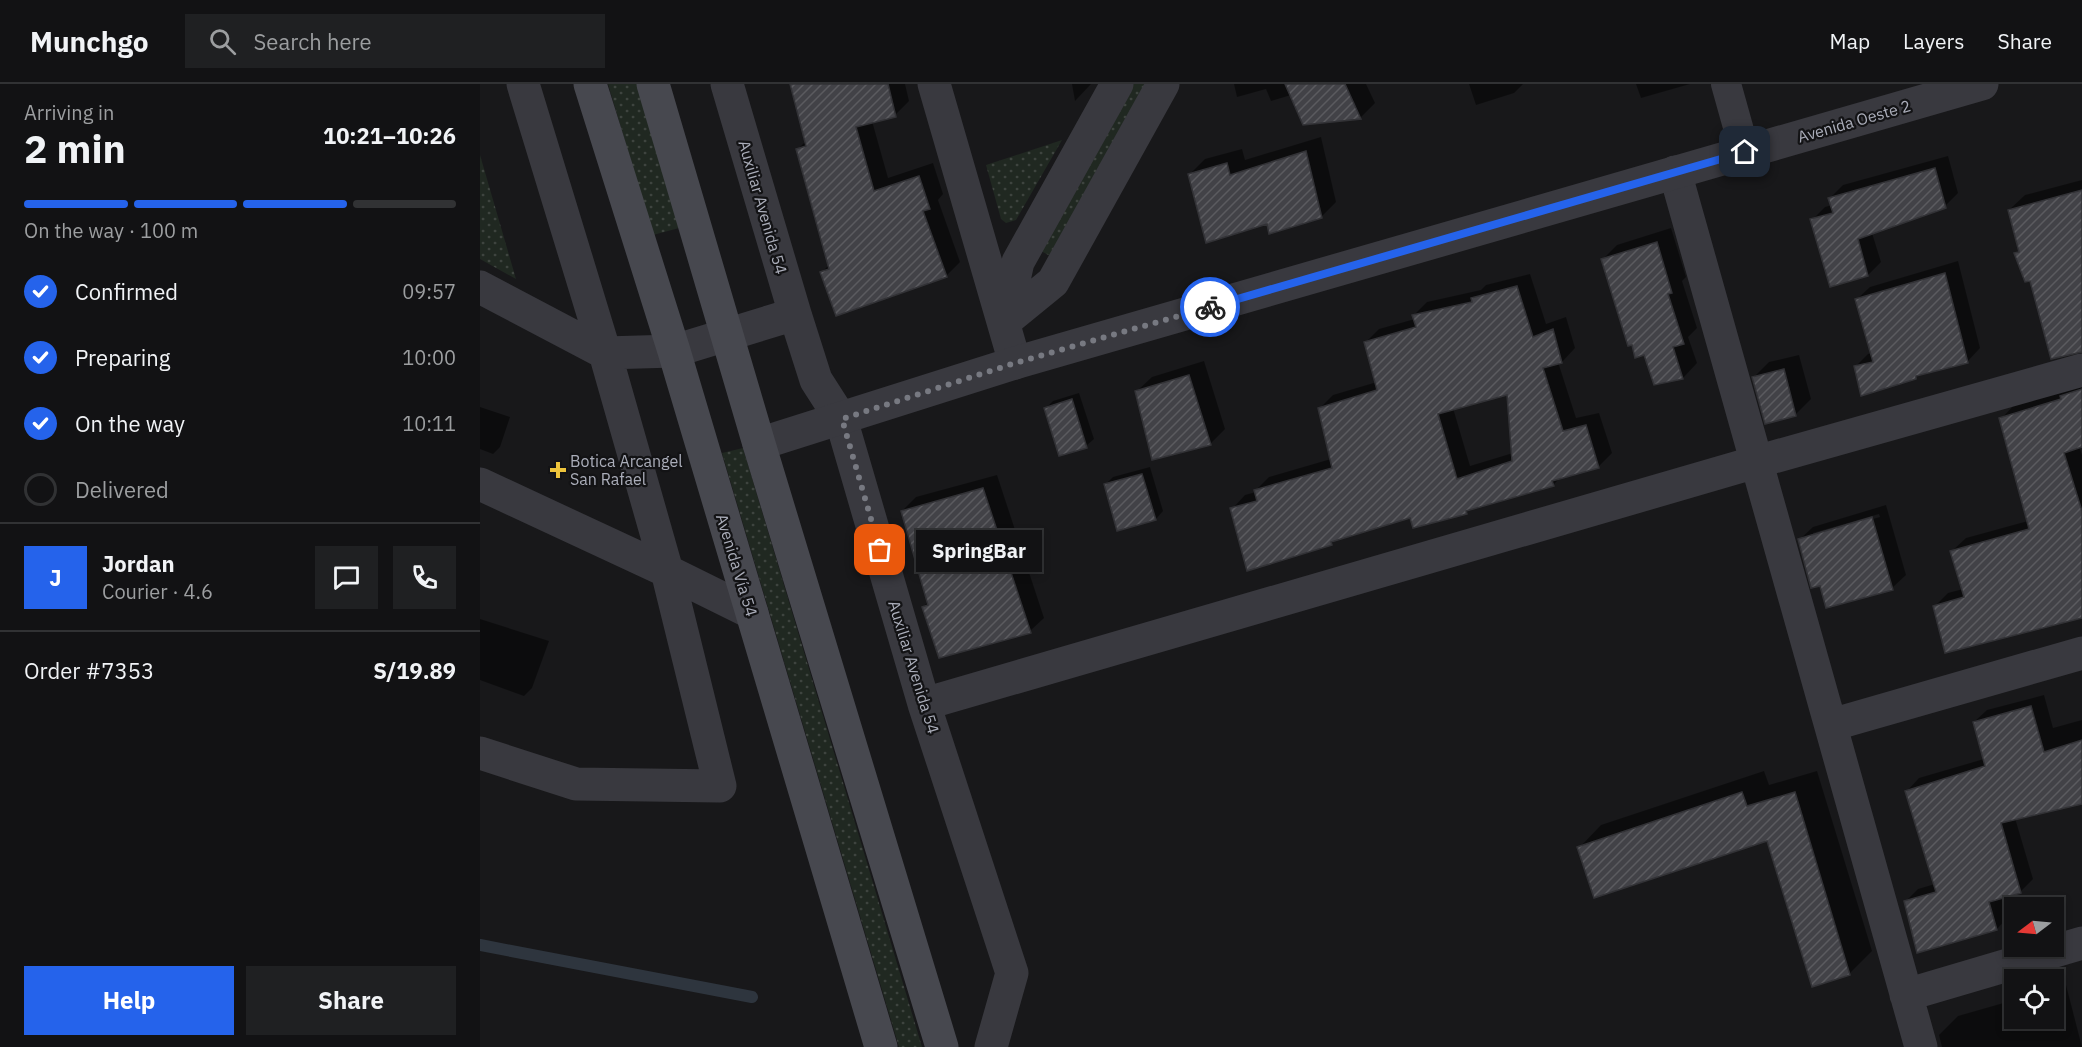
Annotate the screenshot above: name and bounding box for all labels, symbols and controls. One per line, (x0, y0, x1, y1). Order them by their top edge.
search box (185, 14, 605, 68)
text: Munchgo (30, 23, 149, 60)
icon: search (206, 25, 239, 58)
text: Search here (254, 27, 372, 56)
text: Map (1830, 27, 1870, 55)
text: Layers (1903, 27, 1965, 55)
text: Share (1998, 27, 2052, 55)
street label: Avenida Oeste 2 (1795, 95, 1913, 147)
text: Arriving in (24, 99, 114, 126)
text: 10:21–10:26 (323, 121, 456, 150)
text: 2 min (24, 123, 126, 174)
pin (1719, 126, 1770, 177)
icon: home (1728, 135, 1761, 168)
street label: Auxiliar Avenida 54 (734, 138, 792, 276)
text: On the way · 100 m (24, 217, 198, 244)
icon: check (24, 275, 57, 308)
text: Confirmed (75, 277, 178, 306)
courier (1180, 277, 1240, 337)
text: 09:57 (402, 278, 456, 305)
icon: bike (1194, 291, 1227, 324)
icon: check (24, 341, 57, 374)
text: Preparing (75, 343, 170, 372)
text: 10:00 (402, 344, 456, 371)
icon: check (24, 407, 57, 440)
text: On the way (75, 409, 185, 438)
text: 10:11 (402, 410, 456, 437)
place label: Botica Arcangel San Rafael (570, 451, 683, 489)
marker: Botica Arcangel San Rafael (551, 463, 565, 477)
text: Delivered (75, 475, 169, 504)
street label: Avenida Vía 54 (712, 511, 762, 619)
pin (854, 524, 905, 575)
callout: SpringBar (916, 529, 1042, 571)
icon: bag (863, 533, 896, 566)
text: SpringBar (932, 537, 1026, 564)
button: chat (315, 546, 378, 609)
button: phone (393, 546, 456, 609)
text: Jordan (102, 549, 175, 578)
text: J (49, 563, 62, 592)
text: Courier · 4.6 (102, 578, 213, 605)
street label: Auxiliar Avenida 54 (884, 598, 944, 736)
text: Order #7353 (24, 656, 154, 685)
text: S/19.89 (373, 656, 456, 685)
north arrow (2004, 897, 2064, 957)
map controls (2004, 897, 2064, 1029)
button: Help (24, 966, 234, 1035)
button: Share (246, 966, 456, 1035)
button: locate (2004, 969, 2064, 1029)

